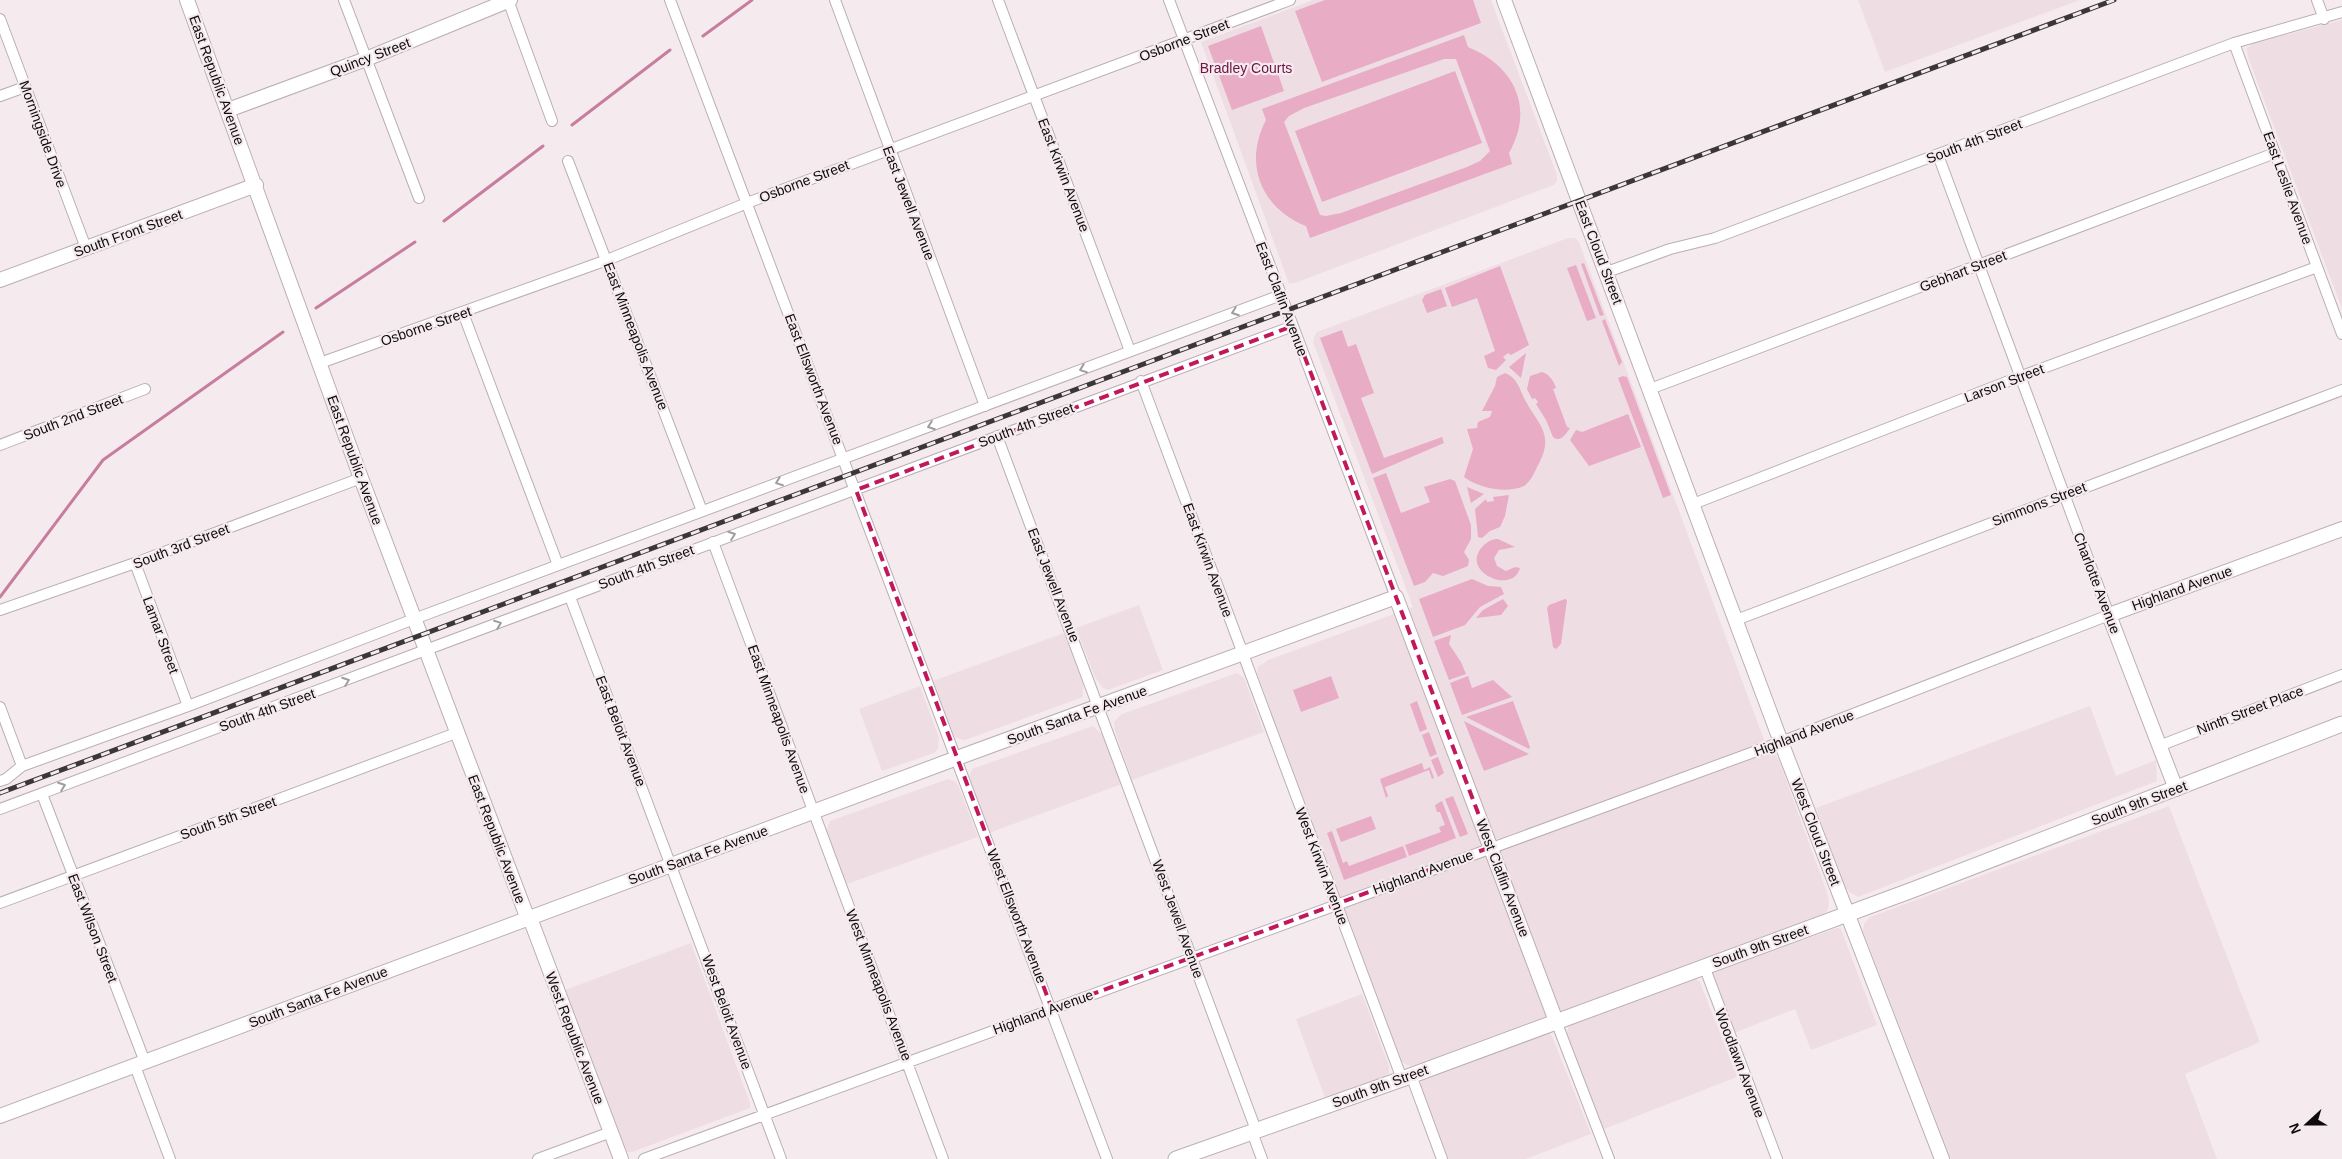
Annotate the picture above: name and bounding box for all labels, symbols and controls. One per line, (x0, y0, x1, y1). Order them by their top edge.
street label: East Republic Avenue (186, 13, 248, 147)
street label: Osborne Street (1137, 15, 1231, 64)
street label: Quincy Street (328, 34, 413, 80)
park label: Bradley Courts (1200, 60, 1292, 76)
street label: Morningside Drive (16, 78, 70, 190)
street label: South 4th Street (1924, 115, 2024, 167)
street label: East Kirwin Avenue (1035, 116, 1093, 234)
street label: East Leslie Avenue (2260, 129, 2316, 247)
street label: East Jewell Avenue (880, 144, 938, 263)
street label: Osborne Street (757, 156, 851, 205)
street label: East Cloud Street (1572, 198, 1626, 306)
street label: South Front Street (72, 206, 185, 260)
street label: East Claflin Avenue (1253, 240, 1311, 359)
street label: Gebhart Street (1917, 247, 2009, 295)
street label: East Minneapolis Avenue (600, 260, 672, 412)
street label: Osborne Street (379, 303, 474, 349)
one-way arrow (1231, 306, 1240, 316)
street label: East Ellsworth Avenue (782, 311, 846, 447)
street label: Larson Street (1962, 360, 2046, 406)
one-way arrow (1079, 363, 1088, 373)
street label: South 2nd Street (21, 391, 125, 443)
street label: East Republic Avenue (324, 393, 386, 527)
street label: South 4th Street (976, 399, 1076, 451)
one-way arrow (927, 420, 936, 430)
one-way arrow (775, 476, 783, 486)
street label: Simmons Street (1990, 479, 2088, 529)
street label: East Kirwin Avenue (1180, 501, 1236, 619)
street label: South 3rd Street (131, 520, 232, 572)
street label: East Jewell Avenue (1025, 526, 1083, 645)
street label: Charlotte Avenue (2070, 530, 2124, 636)
one-way arrow (727, 531, 735, 541)
street label: South 4th Street (596, 541, 696, 593)
street label: Highland Avenue (2130, 562, 2235, 614)
street label: Lamar Street (140, 594, 182, 676)
one-way arrow (493, 620, 502, 630)
street label: East Minneapolis Avenue (745, 643, 813, 796)
street label: East Beloit Avenue (593, 673, 650, 789)
one-way arrow (341, 677, 350, 687)
street label: South Santa Fe Avenue (1005, 682, 1149, 748)
street label: Ninth Street Place (2194, 682, 2306, 738)
street label: South 4th Street (217, 685, 317, 735)
street label: Highland Avenue (1752, 707, 1856, 759)
street label: East Republic Avenue (465, 772, 529, 906)
street label: West Cloud Street (1788, 776, 1844, 888)
street label: South 9th Street (2089, 777, 2189, 829)
one-way arrow (57, 782, 66, 792)
street label: South 5th Street (178, 793, 278, 843)
street label: West Kirwin Avenue (1292, 805, 1352, 927)
street label: West Claflin Avenue (1473, 817, 1533, 939)
street label: South Santa Fe Avenue (626, 822, 770, 888)
street label: Highland Avenue (1371, 846, 1476, 898)
street label: West Ellsworth Avenue (984, 847, 1050, 986)
street label: West Jewell Avenue (1149, 858, 1207, 981)
street label: East Wilson Street (65, 871, 121, 985)
street label: West Minneapolis Avenue (843, 907, 915, 1063)
street label: South 9th Street (1710, 921, 1810, 971)
street label: West Beloit Avenue (699, 952, 755, 1072)
street label: South Santa Fe Avenue (246, 963, 390, 1031)
street label: West Republic Avenue (542, 970, 608, 1107)
street label: Highland Avenue (991, 986, 1096, 1038)
street label: Woodlawn Avenue (1712, 1006, 1768, 1120)
street label: South 9th Street (1330, 1061, 1430, 1111)
north arrow (2282, 1099, 2332, 1149)
text: N (2286, 1121, 2304, 1136)

